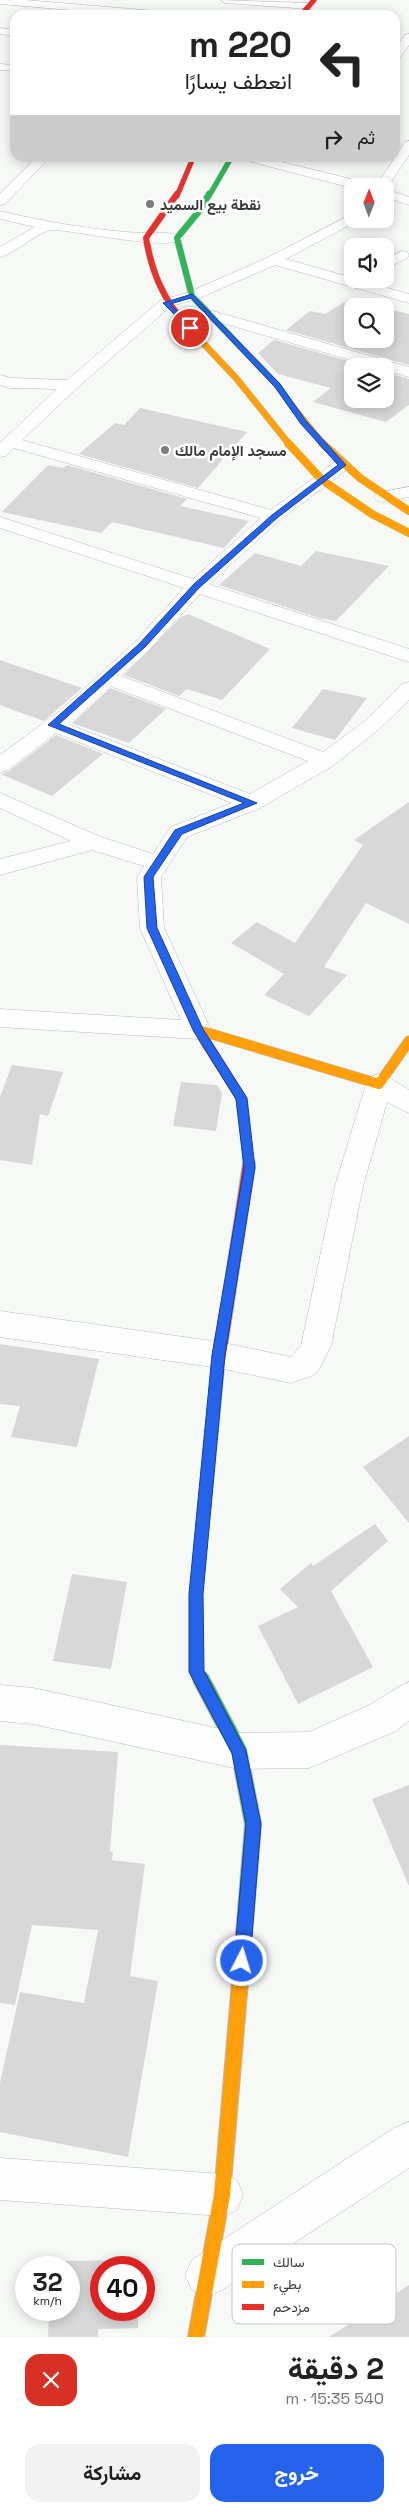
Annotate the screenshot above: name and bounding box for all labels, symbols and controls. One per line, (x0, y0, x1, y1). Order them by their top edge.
text: 220 m (189, 23, 292, 67)
icon: left (310, 30, 375, 95)
text: انعطف يسارًا (185, 67, 292, 95)
icon: right (319, 125, 347, 153)
text: ثم (357, 125, 375, 150)
north arrow (344, 178, 394, 228)
map controls (344, 178, 394, 408)
place label: نقطة بيع السميد (160, 195, 261, 215)
marker: نقطة بيع السميد (144, 198, 156, 210)
button: sound (344, 238, 394, 288)
button: search (344, 298, 394, 348)
pin (169, 307, 211, 349)
icon: arrive (176, 314, 204, 342)
button: layers (344, 358, 394, 408)
place label: مسجد الإمام مالك (175, 441, 287, 461)
marker: مسجد الإمام مالك (159, 444, 171, 456)
position arrow (215, 1934, 267, 1986)
legend (232, 2244, 396, 2324)
text: سالك (273, 2253, 304, 2271)
speed limit sign: 40 (90, 2256, 155, 2321)
text: 32 (32, 2266, 63, 2298)
text: بطيء (273, 2275, 301, 2296)
text: km/h (33, 2293, 62, 2309)
text: مزدحم (273, 2298, 310, 2316)
text: 2 دقيقة (288, 2349, 384, 2388)
button: close (25, 2354, 77, 2406)
text: 540 m · 15:35 (285, 2388, 384, 2409)
button: مشاركة (25, 2444, 200, 2502)
button: خروج (210, 2444, 384, 2502)

